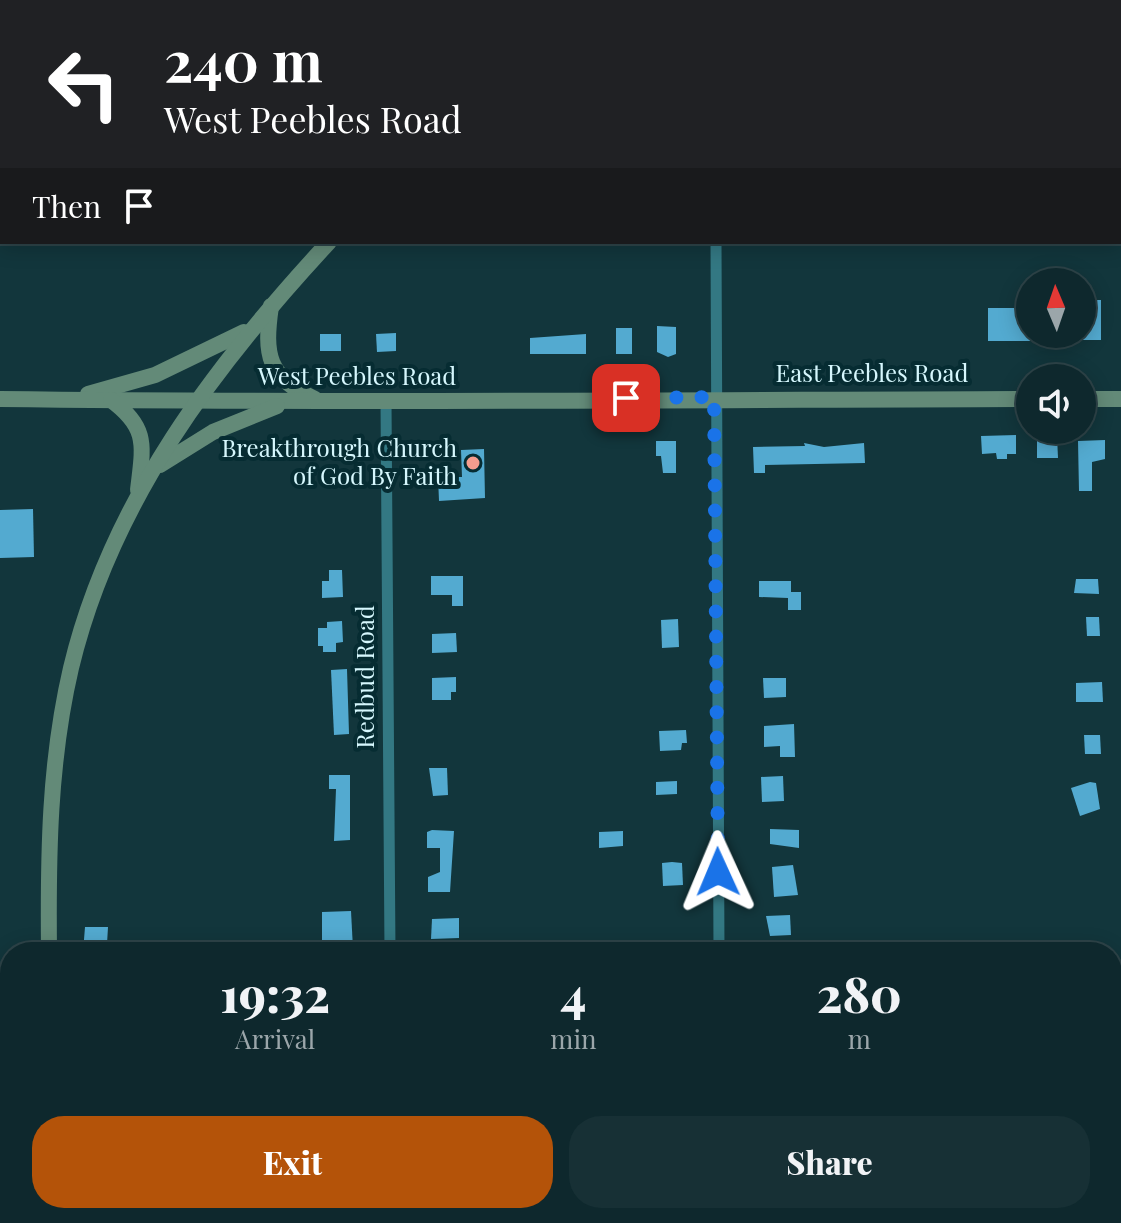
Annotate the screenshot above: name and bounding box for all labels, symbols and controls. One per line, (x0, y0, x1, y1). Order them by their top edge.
text: 240 m (164, 22, 323, 97)
icon: left (32, 32, 136, 136)
text: West Peebles Road (164, 94, 462, 142)
icon: arrive (117, 184, 161, 228)
text: Then (32, 186, 101, 226)
north arrow (1016, 268, 1096, 348)
map controls (1016, 268, 1096, 444)
street label: East Peebles Road (776, 356, 968, 388)
street label: West Peebles Road (257, 359, 456, 391)
pin (592, 364, 660, 432)
button: sound (1016, 364, 1096, 444)
icon: arrive (604, 376, 648, 420)
place label: Breakthrough Church of God By Faith (221, 431, 457, 491)
marker: Breakthrough Church of God By Faith (464, 454, 482, 472)
street label: Redbud Road (348, 605, 380, 749)
position arrow (676, 830, 760, 914)
text: 19:32 (220, 961, 330, 1025)
text: 4 (560, 961, 586, 1025)
text: 280 (817, 961, 902, 1025)
text: Arrival (235, 1021, 315, 1056)
text: min (550, 1021, 597, 1056)
text: m (848, 1021, 871, 1056)
button: Exit (32, 1116, 553, 1208)
button: Share (569, 1116, 1090, 1208)

